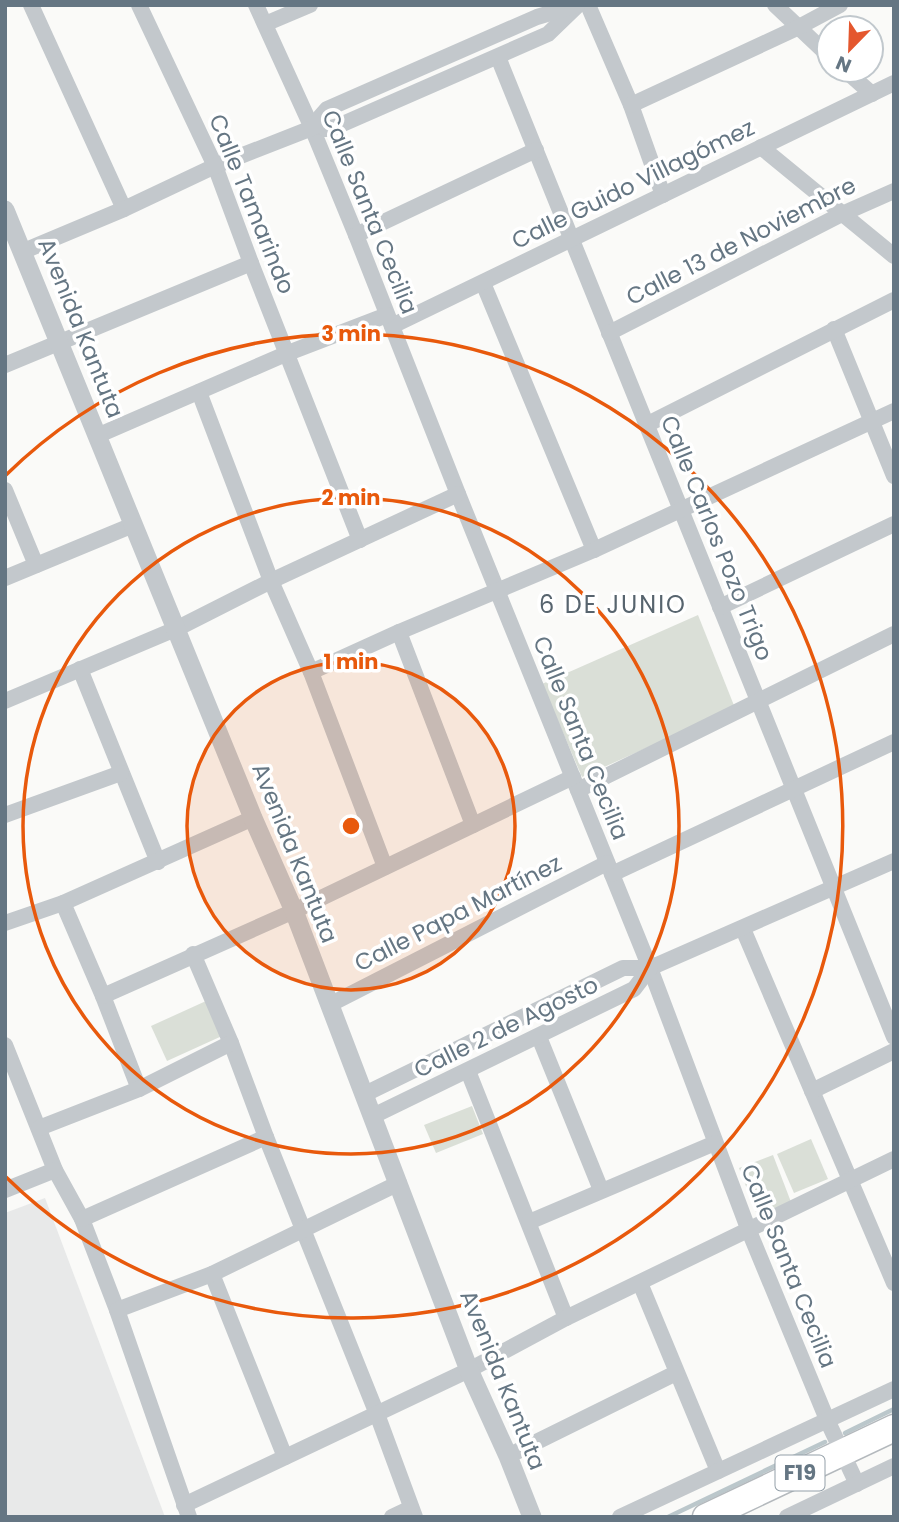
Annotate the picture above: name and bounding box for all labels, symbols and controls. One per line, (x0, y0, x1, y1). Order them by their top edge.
north arrow (815, 14, 885, 84)
text: N (832, 49, 855, 79)
street label: Calle Santa Cecilia (314, 105, 426, 319)
street label: Calle Tamarindo (201, 109, 303, 299)
street label: Calle Guido Villagómez (506, 111, 760, 257)
street label: Calle 13 de Noviembre (621, 169, 861, 313)
street label: Avenida Kantuta (30, 233, 132, 423)
text: 3 min (321, 319, 381, 348)
street label: Calle Carlos Pozo Trigo (653, 411, 781, 665)
text: 2 min (321, 483, 381, 512)
district label: 6 DE JUNIO (539, 588, 687, 621)
street label: Calle Santa Cecilia (525, 631, 637, 845)
text: 1 min (324, 647, 378, 676)
street label: Avenida Kantuta (244, 758, 346, 948)
centre of rings (339, 814, 363, 838)
street label: Calle Papa Martínez (349, 847, 567, 979)
street label: Calle 2 de Agosto (409, 969, 603, 1085)
street label: Calle Santa Cecilia (733, 1159, 845, 1373)
street label: Avenida Kantuta (452, 1285, 554, 1475)
road number: F19 (776, 1456, 824, 1490)

